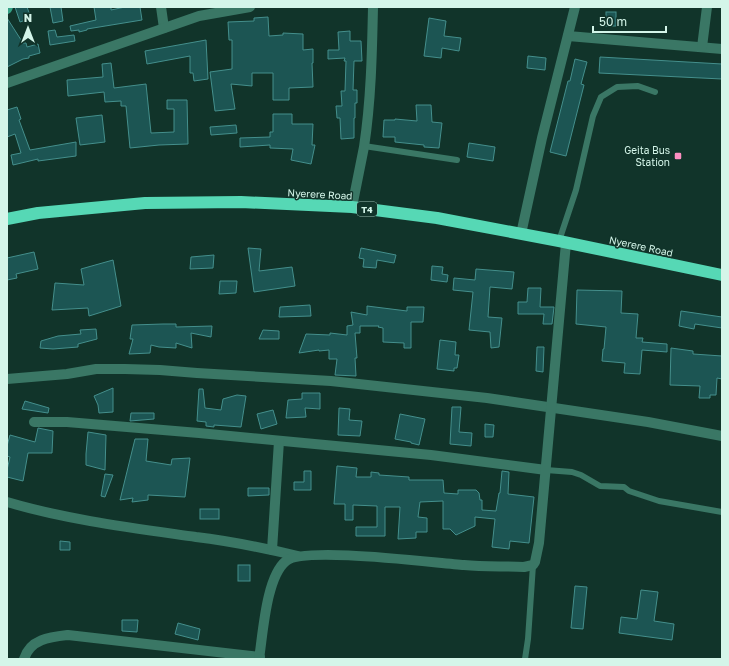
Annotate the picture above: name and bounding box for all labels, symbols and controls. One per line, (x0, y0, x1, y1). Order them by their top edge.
north arrow (8, 8, 48, 48)
scale bar (593, 8, 666, 34)
text: N (24, 11, 32, 24)
text: 50 m (599, 14, 627, 29)
place label: Geita Bus Station (624, 144, 670, 168)
marker: Geita Bus Station (673, 151, 683, 161)
street label: Nyerere Road (287, 186, 353, 202)
road number: T4 (357, 202, 377, 216)
street label: Nyerere Road (608, 233, 674, 259)

